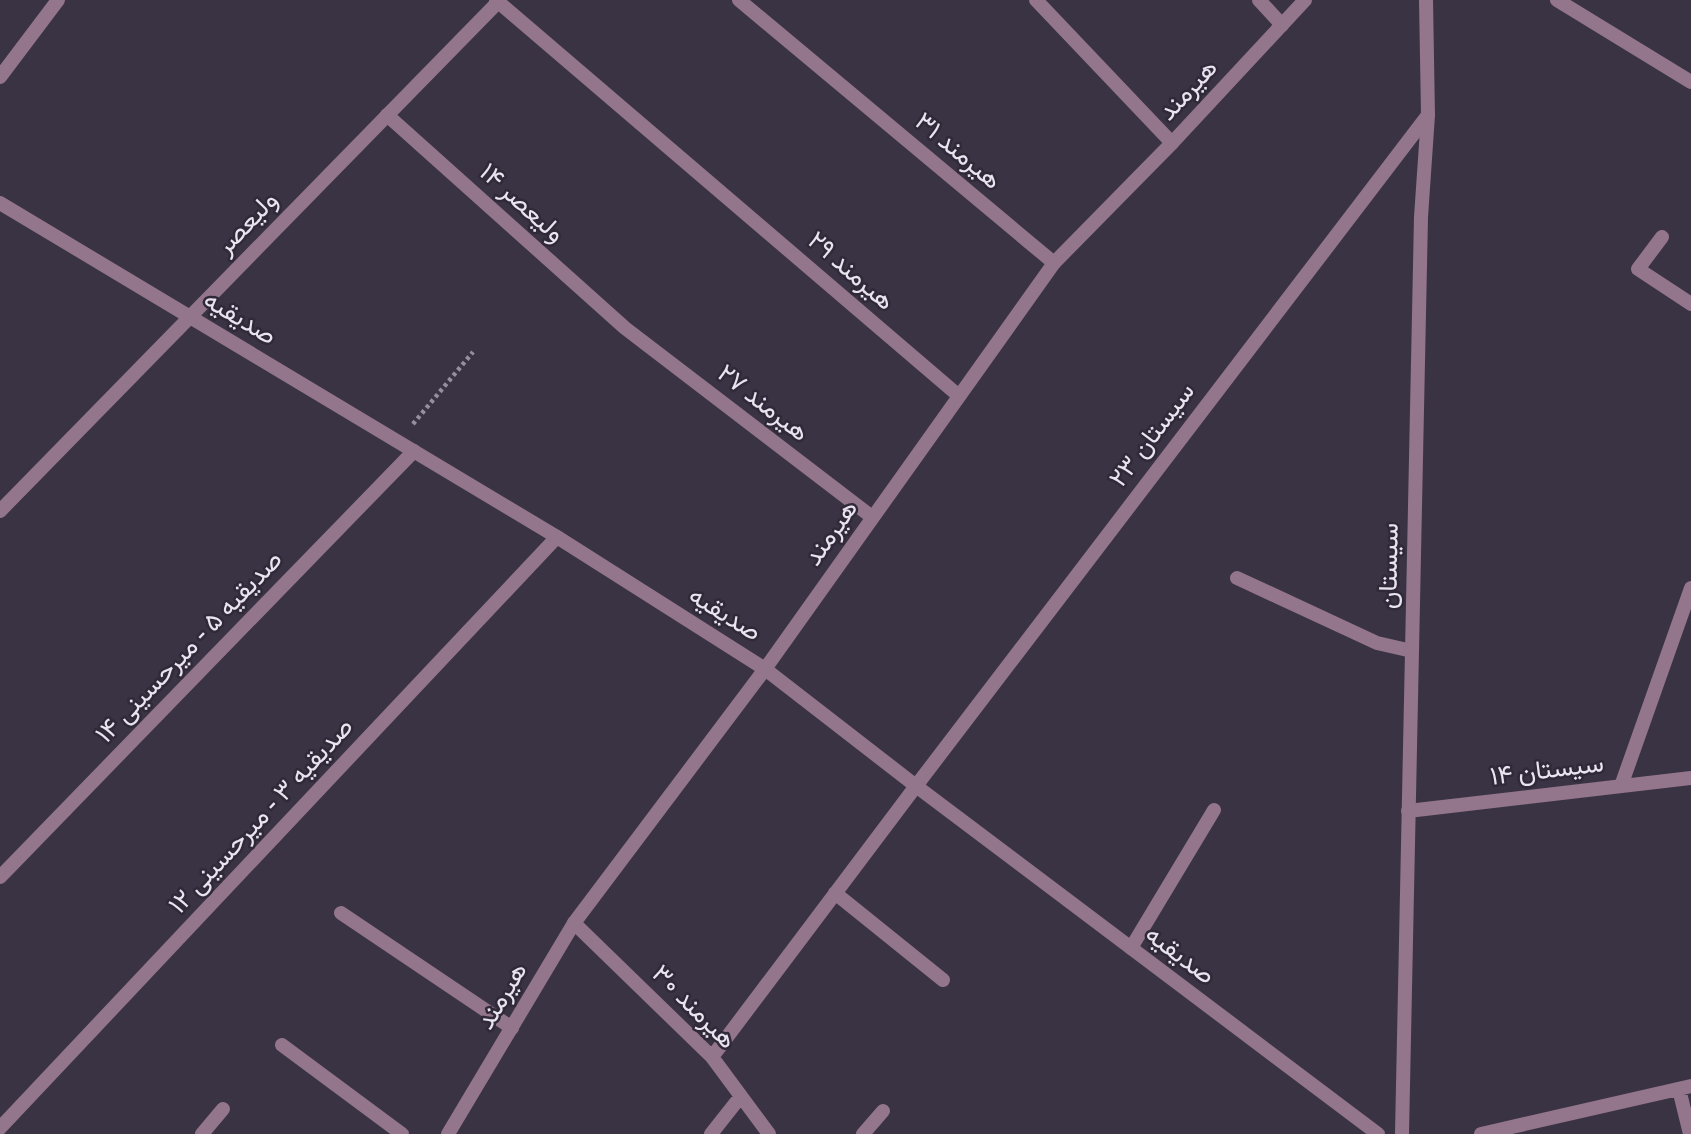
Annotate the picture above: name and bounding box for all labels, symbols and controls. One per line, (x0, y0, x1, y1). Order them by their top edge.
street label: هیرمند (1151, 52, 1225, 128)
street label: هیرمند ۳۱ (908, 106, 1008, 196)
street label: ولیعصر ۱۴ (473, 156, 571, 250)
street label: ولیعصر (208, 185, 285, 262)
street label: هیرمند ۲۹ (801, 225, 901, 317)
street label: صدیقیه (198, 284, 282, 352)
street label: هیرمند ۲۷ (711, 357, 815, 449)
street label: سیستان ۲۳ (1102, 376, 1202, 494)
street label: هیرمند (797, 494, 865, 572)
street label: سیستان (1372, 523, 1406, 609)
street label: صدیقیه ۵ - میرحسینی ۱۴ (89, 544, 289, 750)
street label: صدیقیه (683, 579, 767, 649)
street label: صدیقیه ۳ - میرحسینی ۱۲ (162, 711, 360, 921)
street label: سیستان ۱۴ (1488, 747, 1606, 793)
street label: صدیقیه (1139, 918, 1221, 992)
street label: هیرمند (470, 957, 534, 1035)
street label: هیرمند ۳۰ (645, 958, 743, 1056)

